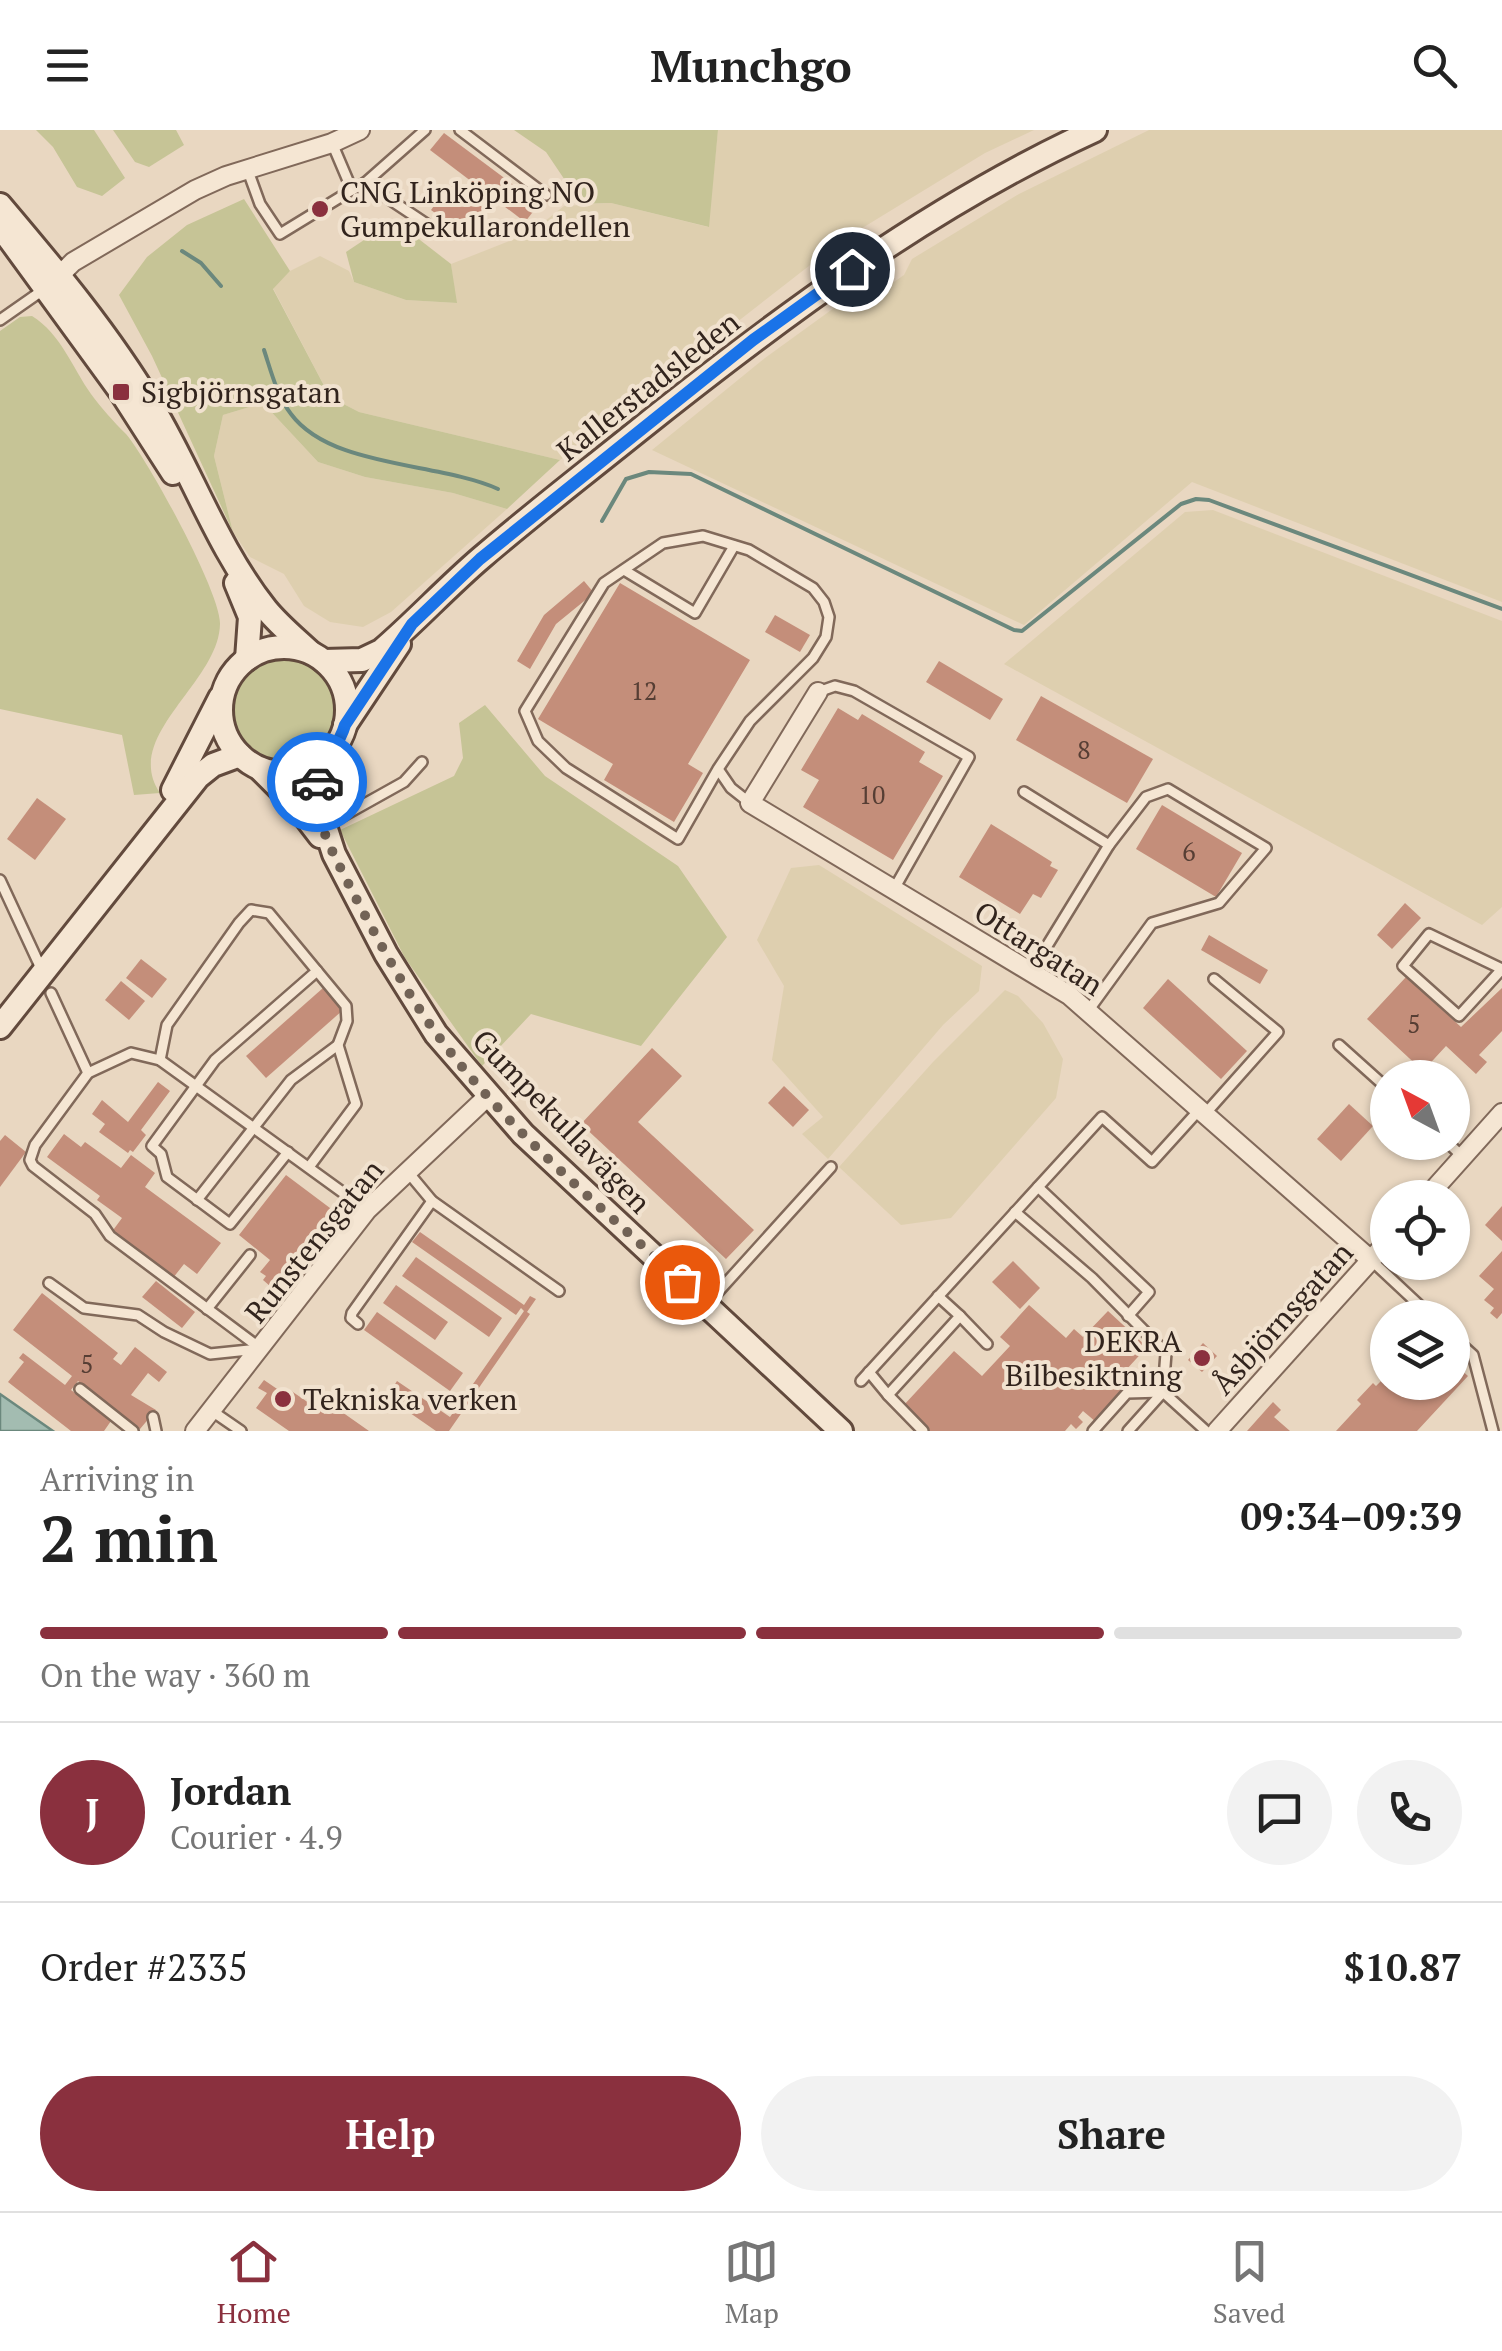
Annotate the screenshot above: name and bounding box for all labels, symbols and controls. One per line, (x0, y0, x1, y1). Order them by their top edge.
text: Munchgo (650, 35, 852, 95)
icon: menu (40, 38, 95, 93)
icon: search (1407, 38, 1462, 93)
place label: CNG Linköping NO Gumpekullarondellen (340, 172, 631, 246)
marker: CNG Linköping NO Gumpekullarondellen (309, 198, 331, 220)
pin (810, 227, 895, 312)
icon: home (825, 242, 880, 297)
street label: Kallerstadsleden (548, 302, 748, 470)
place label: Sigbjörnsgatan (141, 372, 341, 412)
marker: Sigbjörnsgatan (110, 381, 132, 403)
house number: 12 (631, 674, 657, 707)
courier (267, 732, 367, 832)
house number: 8 (1077, 733, 1091, 766)
icon: car (290, 755, 345, 810)
house number: 10 (859, 778, 885, 811)
house number: 6 (1182, 835, 1196, 868)
street label: Ottargatan (967, 891, 1111, 1005)
house number: 5 (1407, 1007, 1421, 1040)
street label: Gumpekullavägen (464, 1021, 660, 1222)
north arrow (1370, 1060, 1470, 1160)
map controls (1370, 1060, 1470, 1400)
street label: Runstensgatan (236, 1151, 392, 1331)
button: locate (1370, 1180, 1470, 1280)
street label: Åsbjörnsgatan (1203, 1233, 1361, 1403)
pin (640, 1240, 725, 1325)
icon: bag (655, 1255, 710, 1310)
button: layers (1370, 1300, 1470, 1400)
place label: DEKRA Bilbesiktning (1005, 1321, 1183, 1395)
house number: 5 (80, 1347, 94, 1380)
marker: DEKRA Bilbesiktning (1191, 1347, 1213, 1369)
place label: Tekniska verken (303, 1379, 517, 1419)
marker: Tekniska verken (272, 1388, 294, 1410)
text: Arriving in (40, 1458, 194, 1500)
text: 09:34–09:39 (1240, 1491, 1462, 1541)
text: 2 min (40, 1494, 218, 1581)
text: On the way · 360 m (40, 1654, 310, 1696)
button: chat (1227, 1760, 1332, 1865)
button: phone (1357, 1760, 1462, 1865)
text: Jordan (170, 1766, 291, 1816)
text: J (86, 1787, 99, 1837)
text: Courier · 4.9 (170, 1816, 342, 1858)
text: Order #2335 (40, 1942, 248, 1992)
text: $10.87 (1343, 1942, 1462, 1992)
button: Help (40, 2076, 741, 2191)
button: Share (761, 2076, 1462, 2191)
tab: Home (217, 2234, 291, 2331)
tab: Map (724, 2234, 779, 2331)
tab: Saved (1213, 2234, 1285, 2331)

